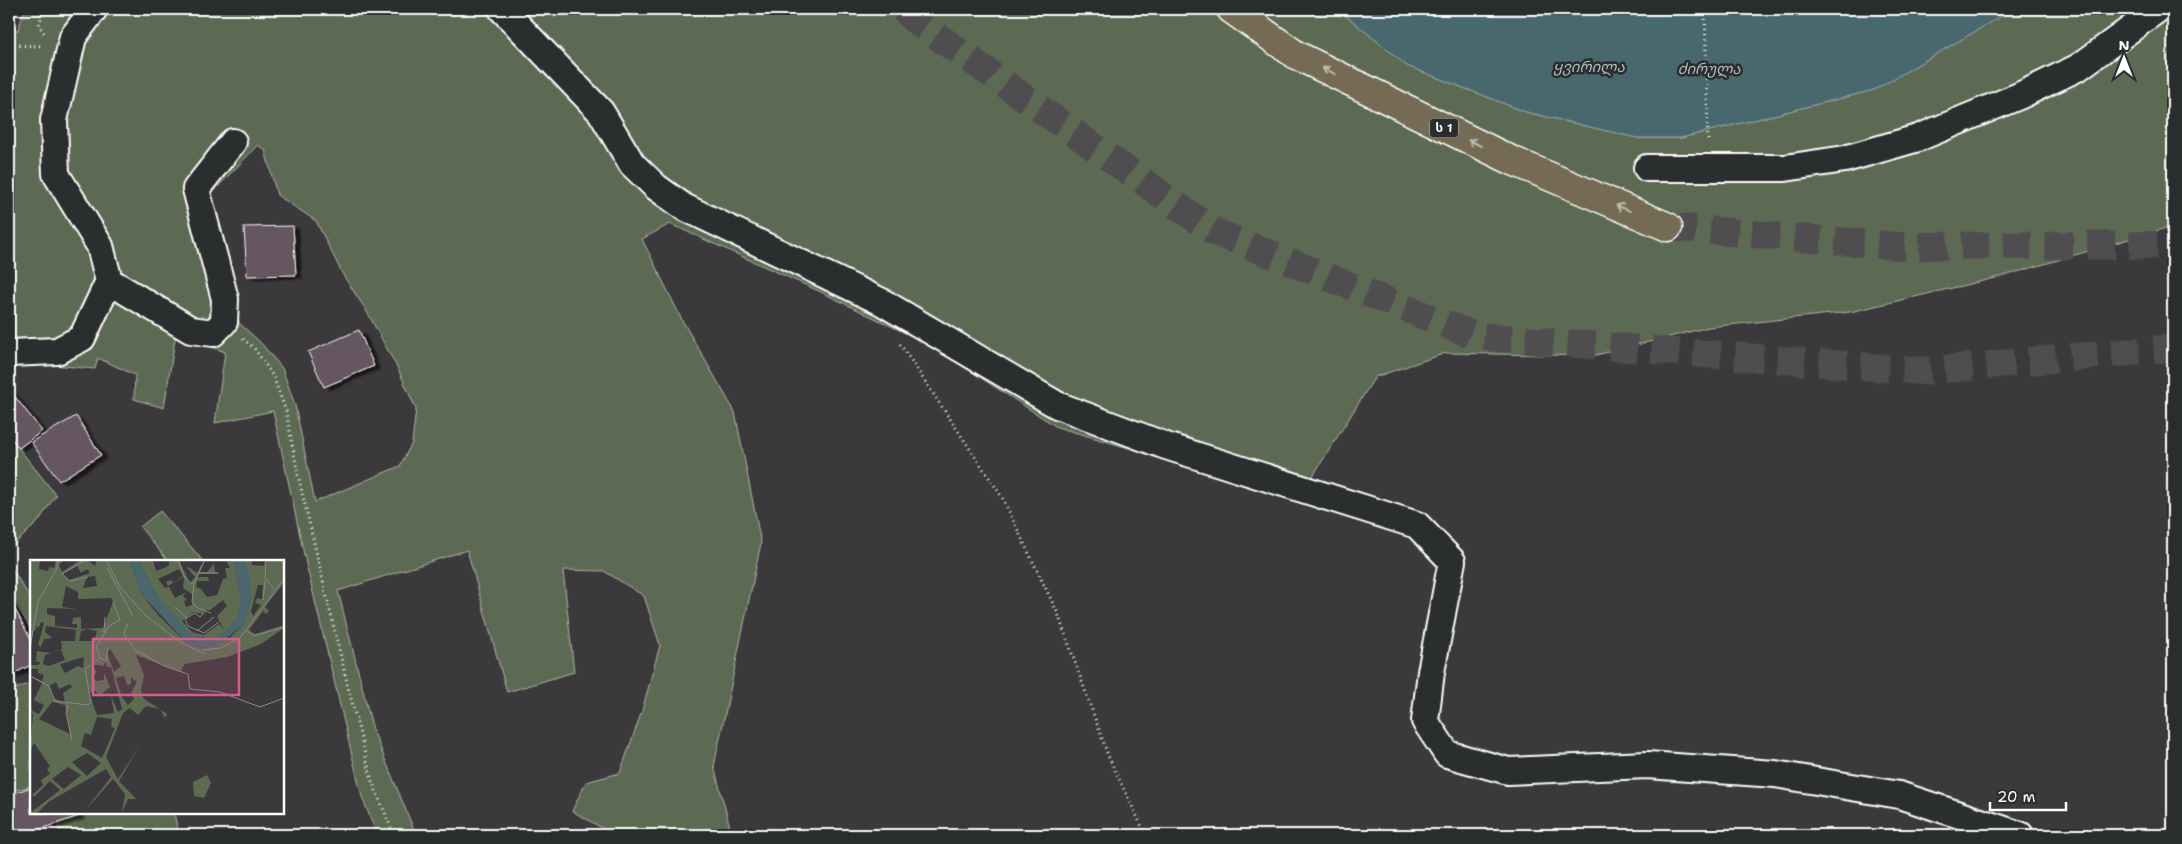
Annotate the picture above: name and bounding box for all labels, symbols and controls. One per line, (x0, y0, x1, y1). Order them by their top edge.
north arrow (2100, 32, 2150, 82)
text: N (2118, 36, 2130, 54)
water label: ყვირილა (1553, 57, 1625, 77)
water label: ძირულა (1677, 59, 1741, 79)
one-way arrow (1321, 66, 1336, 76)
road number: ს 1 (1430, 119, 1458, 138)
one-way arrow (1467, 137, 1482, 147)
one-way arrow (1616, 203, 1631, 213)
inset map (30, 560, 284, 814)
scale bar (1990, 779, 2066, 811)
text: 20 m (1997, 787, 2036, 807)

